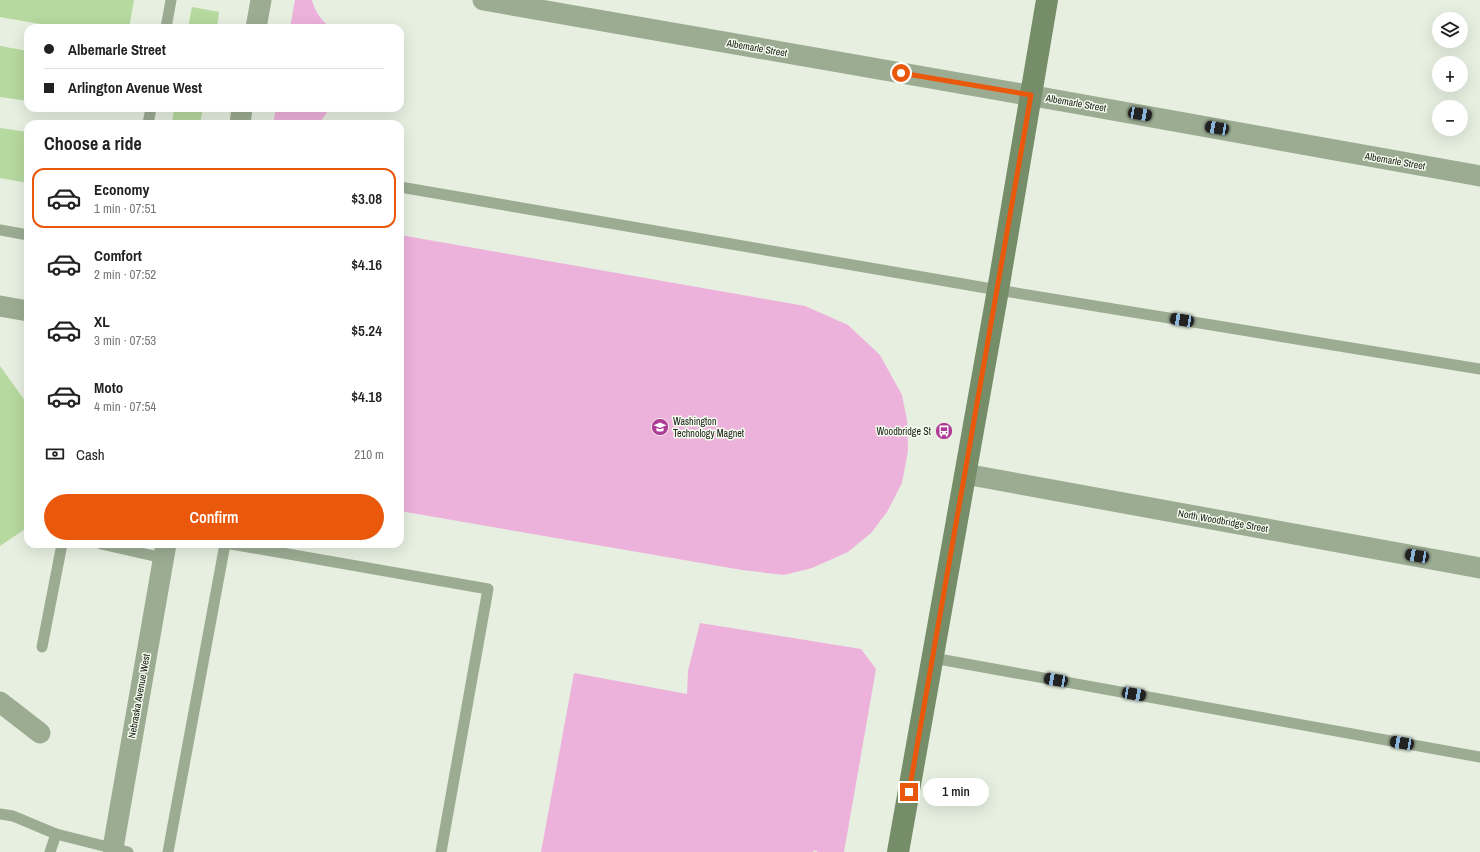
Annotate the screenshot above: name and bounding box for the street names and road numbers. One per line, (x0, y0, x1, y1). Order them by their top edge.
street label: Albemarle Street (725, 36, 789, 60)
street label: Albemarle Street (1044, 91, 1108, 115)
street label: Albemarle Street (1363, 149, 1427, 173)
street label: North Woodbridge Street (1177, 507, 1270, 535)
street label: Nebraska Avenue West (125, 652, 153, 739)

